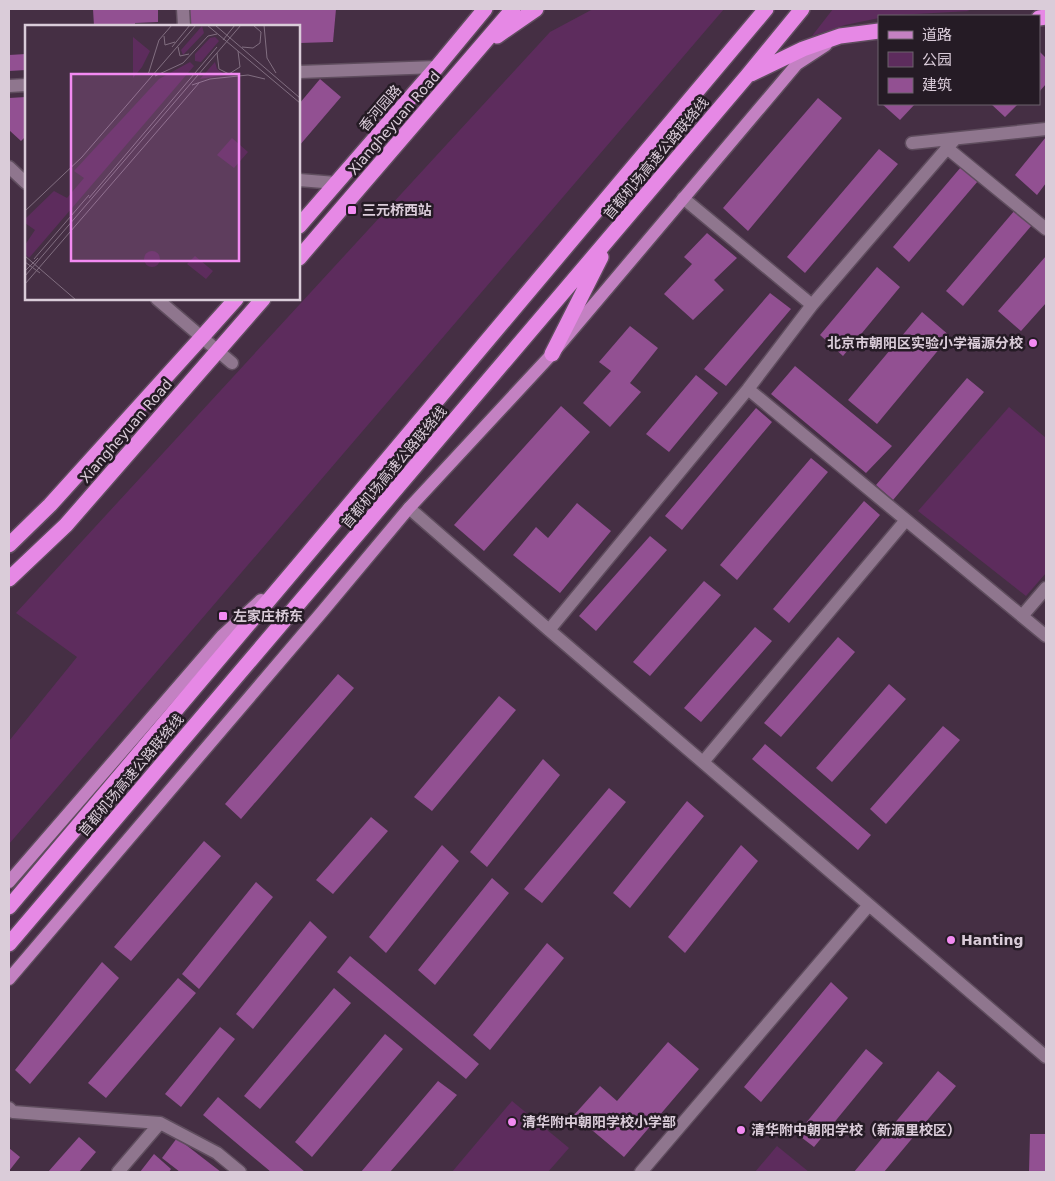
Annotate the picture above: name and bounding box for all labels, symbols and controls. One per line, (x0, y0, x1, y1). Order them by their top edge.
legend (878, 15, 1040, 105)
inset map (25, 25, 300, 300)
text: 道路 (922, 26, 952, 44)
text: 公园 (922, 51, 952, 69)
street label: Xiangheyuan Road (345, 68, 443, 178)
text: 建筑 (922, 76, 952, 94)
street label: 香河园路 (356, 82, 404, 134)
street label: 首都机场高速公路联络线 (600, 94, 712, 222)
place label: 三元桥西站 (362, 202, 432, 218)
marker: 三元桥西站 (346, 204, 358, 216)
place label: 北京市朝阳区实验小学福源分校 (827, 335, 1023, 351)
marker: 北京市朝阳区实验小学福源分校 (1027, 337, 1039, 349)
street label: Xiangheyuan Road (77, 376, 175, 486)
street label: 首都机场高速公路联络线 (338, 403, 450, 531)
place label: 左家庄桥东 (233, 608, 303, 624)
marker: 左家庄桥东 (217, 610, 229, 622)
street label: 首都机场高速公路联络线 (75, 711, 187, 839)
place label: Hanting (961, 932, 1024, 948)
marker: Hanting (945, 934, 957, 946)
place label: 清华附中朝阳学校小学部 (522, 1114, 676, 1130)
marker: 清华附中朝阳学校小学部 (506, 1116, 518, 1128)
place label: 清华附中朝阳学校（新源里校区） (751, 1122, 961, 1138)
marker: 清华附中朝阳学校（新源里校区） (735, 1124, 747, 1136)

